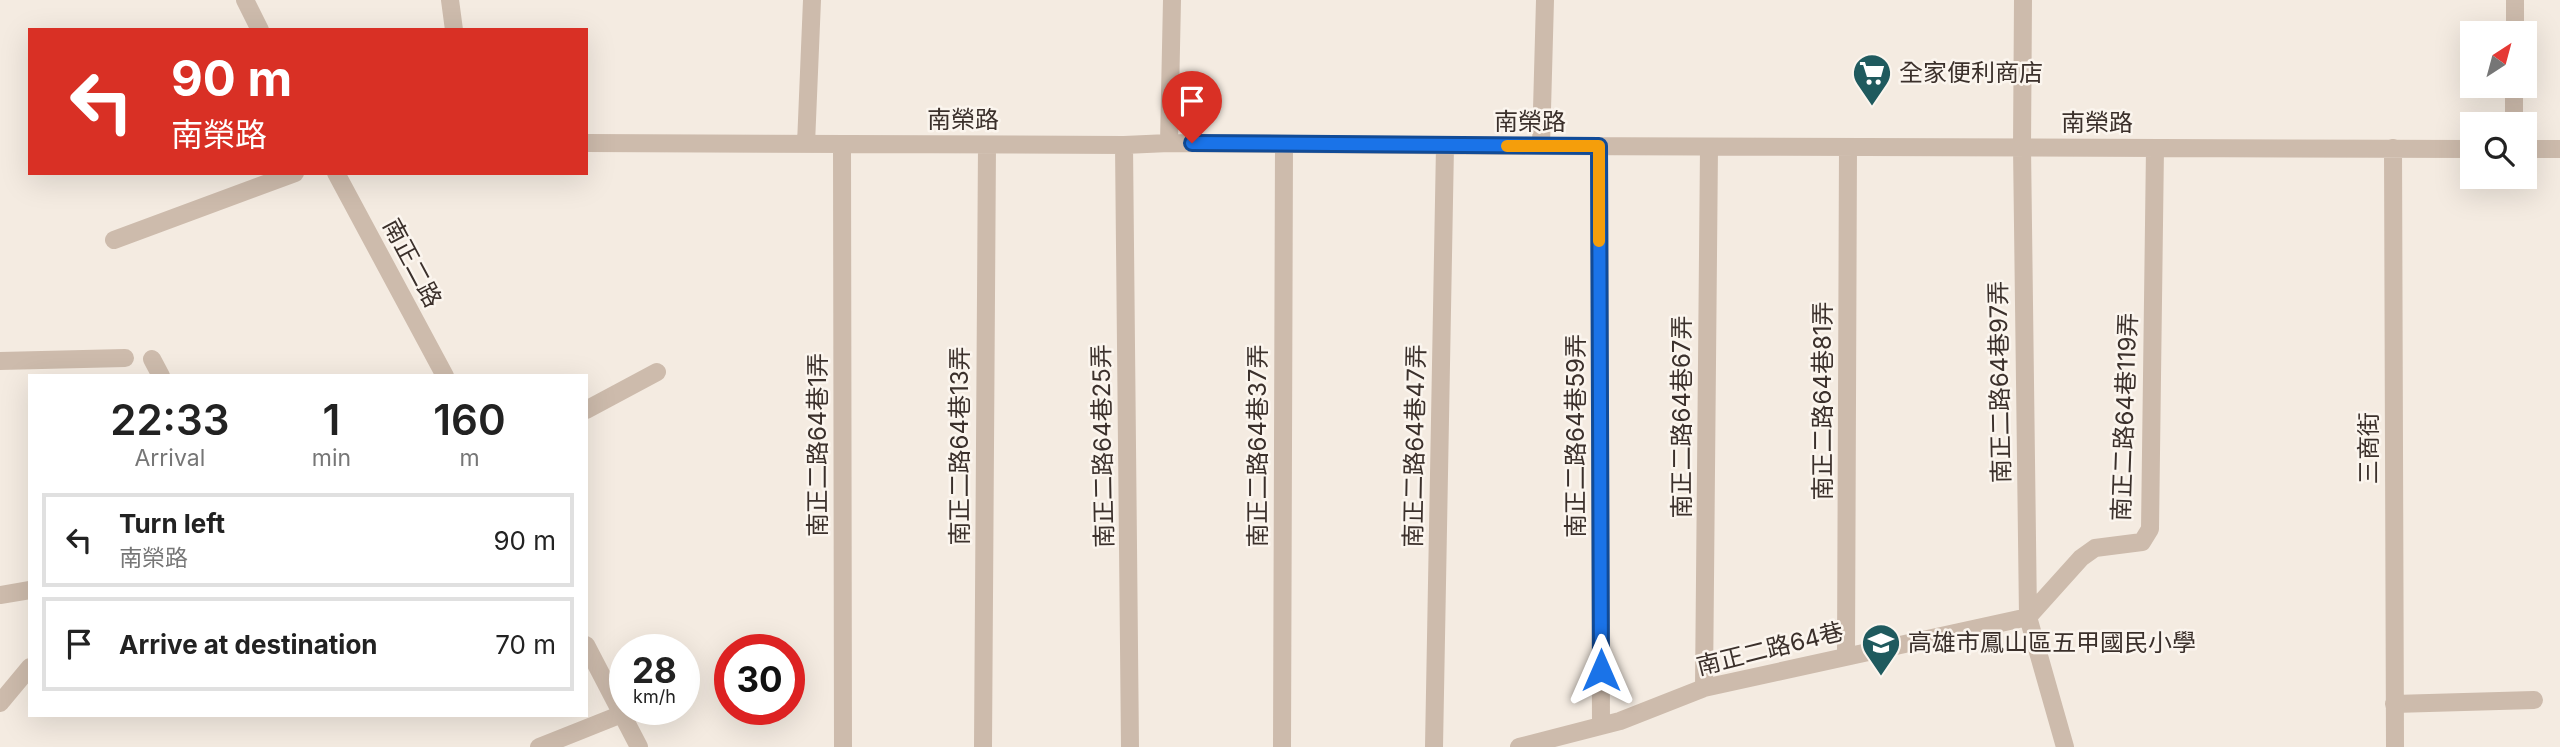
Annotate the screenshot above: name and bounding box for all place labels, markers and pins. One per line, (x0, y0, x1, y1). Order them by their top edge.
supermarket icon: 全家便利商店 (1851, 52, 1893, 107)
place label: 全家便利商店 (1899, 58, 2043, 87)
pin (1162, 71, 1222, 143)
school or university icon: 高雄市鳳山區五甲國民小學 (1860, 622, 1902, 677)
place label: 高雄市鳳山區五甲國民小學 (1908, 628, 2196, 657)

